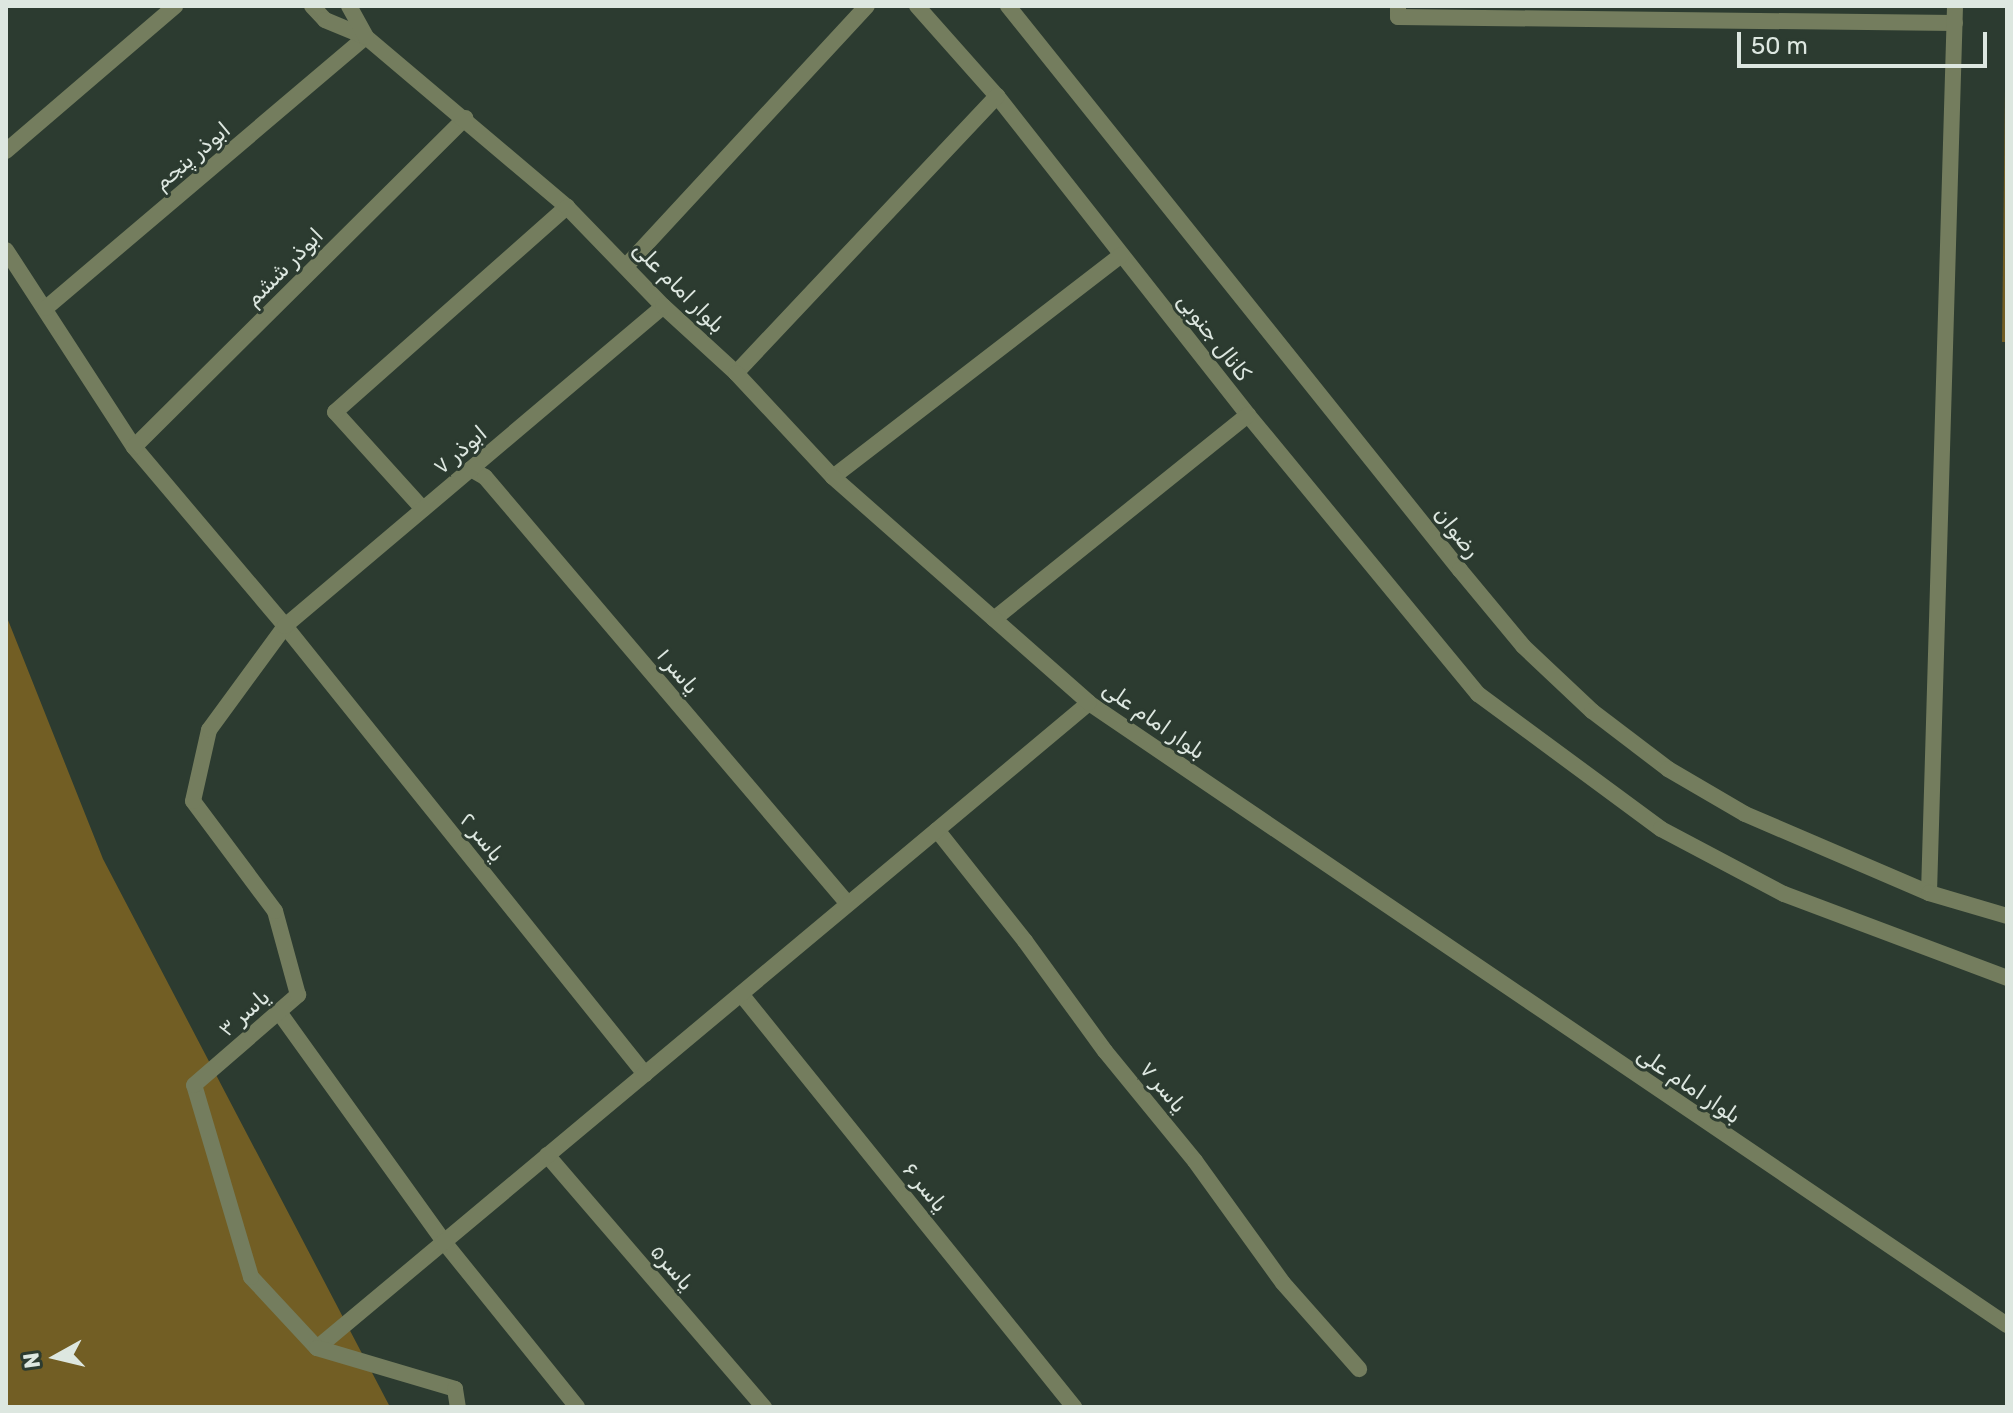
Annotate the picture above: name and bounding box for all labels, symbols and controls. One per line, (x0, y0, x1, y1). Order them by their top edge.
scale bar (1741, 16, 1991, 66)
text: 50 m (1751, 32, 1808, 60)
street label: ابوذر پنجم (148, 116, 236, 196)
street label: ابوذر ششم (239, 222, 329, 312)
street label: بلوار امام علی (628, 236, 730, 338)
street label: کانال جنوبی (1172, 288, 1256, 386)
street label: ابوذر ۷ (428, 420, 492, 480)
street label: رضوان (1428, 501, 1486, 563)
street label: یاسر ۱ (651, 643, 705, 699)
street label: بلوار امام علی (1098, 675, 1210, 765)
street label: یاسر ۲ (454, 807, 510, 867)
street label: یاسر ۳ (213, 984, 275, 1042)
street label: بلوار امام علی (1632, 1041, 1746, 1129)
street label: یاسر ۷ (1134, 1056, 1192, 1118)
street label: یاسر ۶ (897, 1157, 953, 1217)
street label: یاسر۵ (645, 1238, 699, 1296)
north arrow (16, 1317, 96, 1397)
text: N (17, 1351, 46, 1370)

